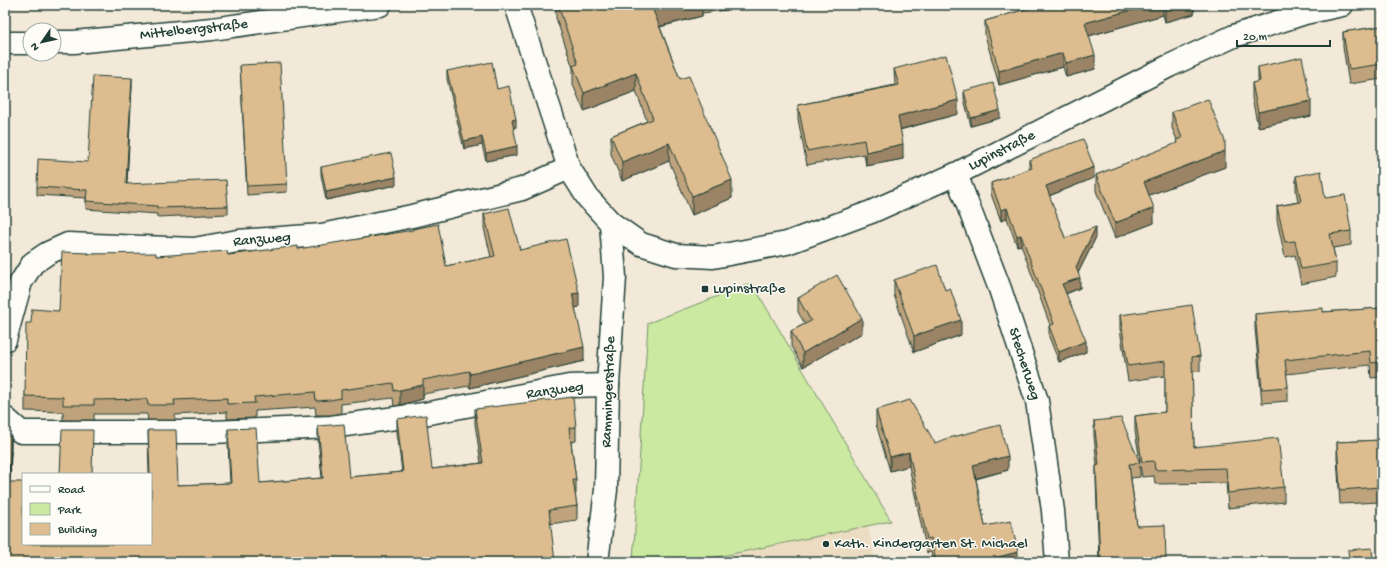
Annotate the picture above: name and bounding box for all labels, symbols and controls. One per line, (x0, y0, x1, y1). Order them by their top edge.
street label: Mittelbergstraße (139, 15, 249, 45)
north arrow (22, 22, 62, 62)
scale bar (1237, 22, 1330, 48)
text: 20 m (1243, 31, 1268, 45)
text: N (28, 40, 42, 53)
street label: Lupinstraße (966, 126, 1039, 175)
street label: Ranzweg (232, 229, 292, 251)
place label: Lupinstraße (713, 280, 786, 298)
marker: Lupinstraße (700, 284, 710, 294)
street label: Stecherweg (1004, 326, 1044, 402)
street label: Rammingerstraße (598, 336, 620, 448)
street label: Ranzweg (525, 378, 585, 404)
legend (22, 473, 152, 545)
text: Road (58, 484, 85, 498)
text: Park (57, 504, 83, 518)
text: Building (57, 524, 97, 538)
place label: Kath. Kindergarten St. Michael (834, 535, 1028, 553)
marker: Kath. Kindergarten St. Michael (821, 539, 831, 549)

